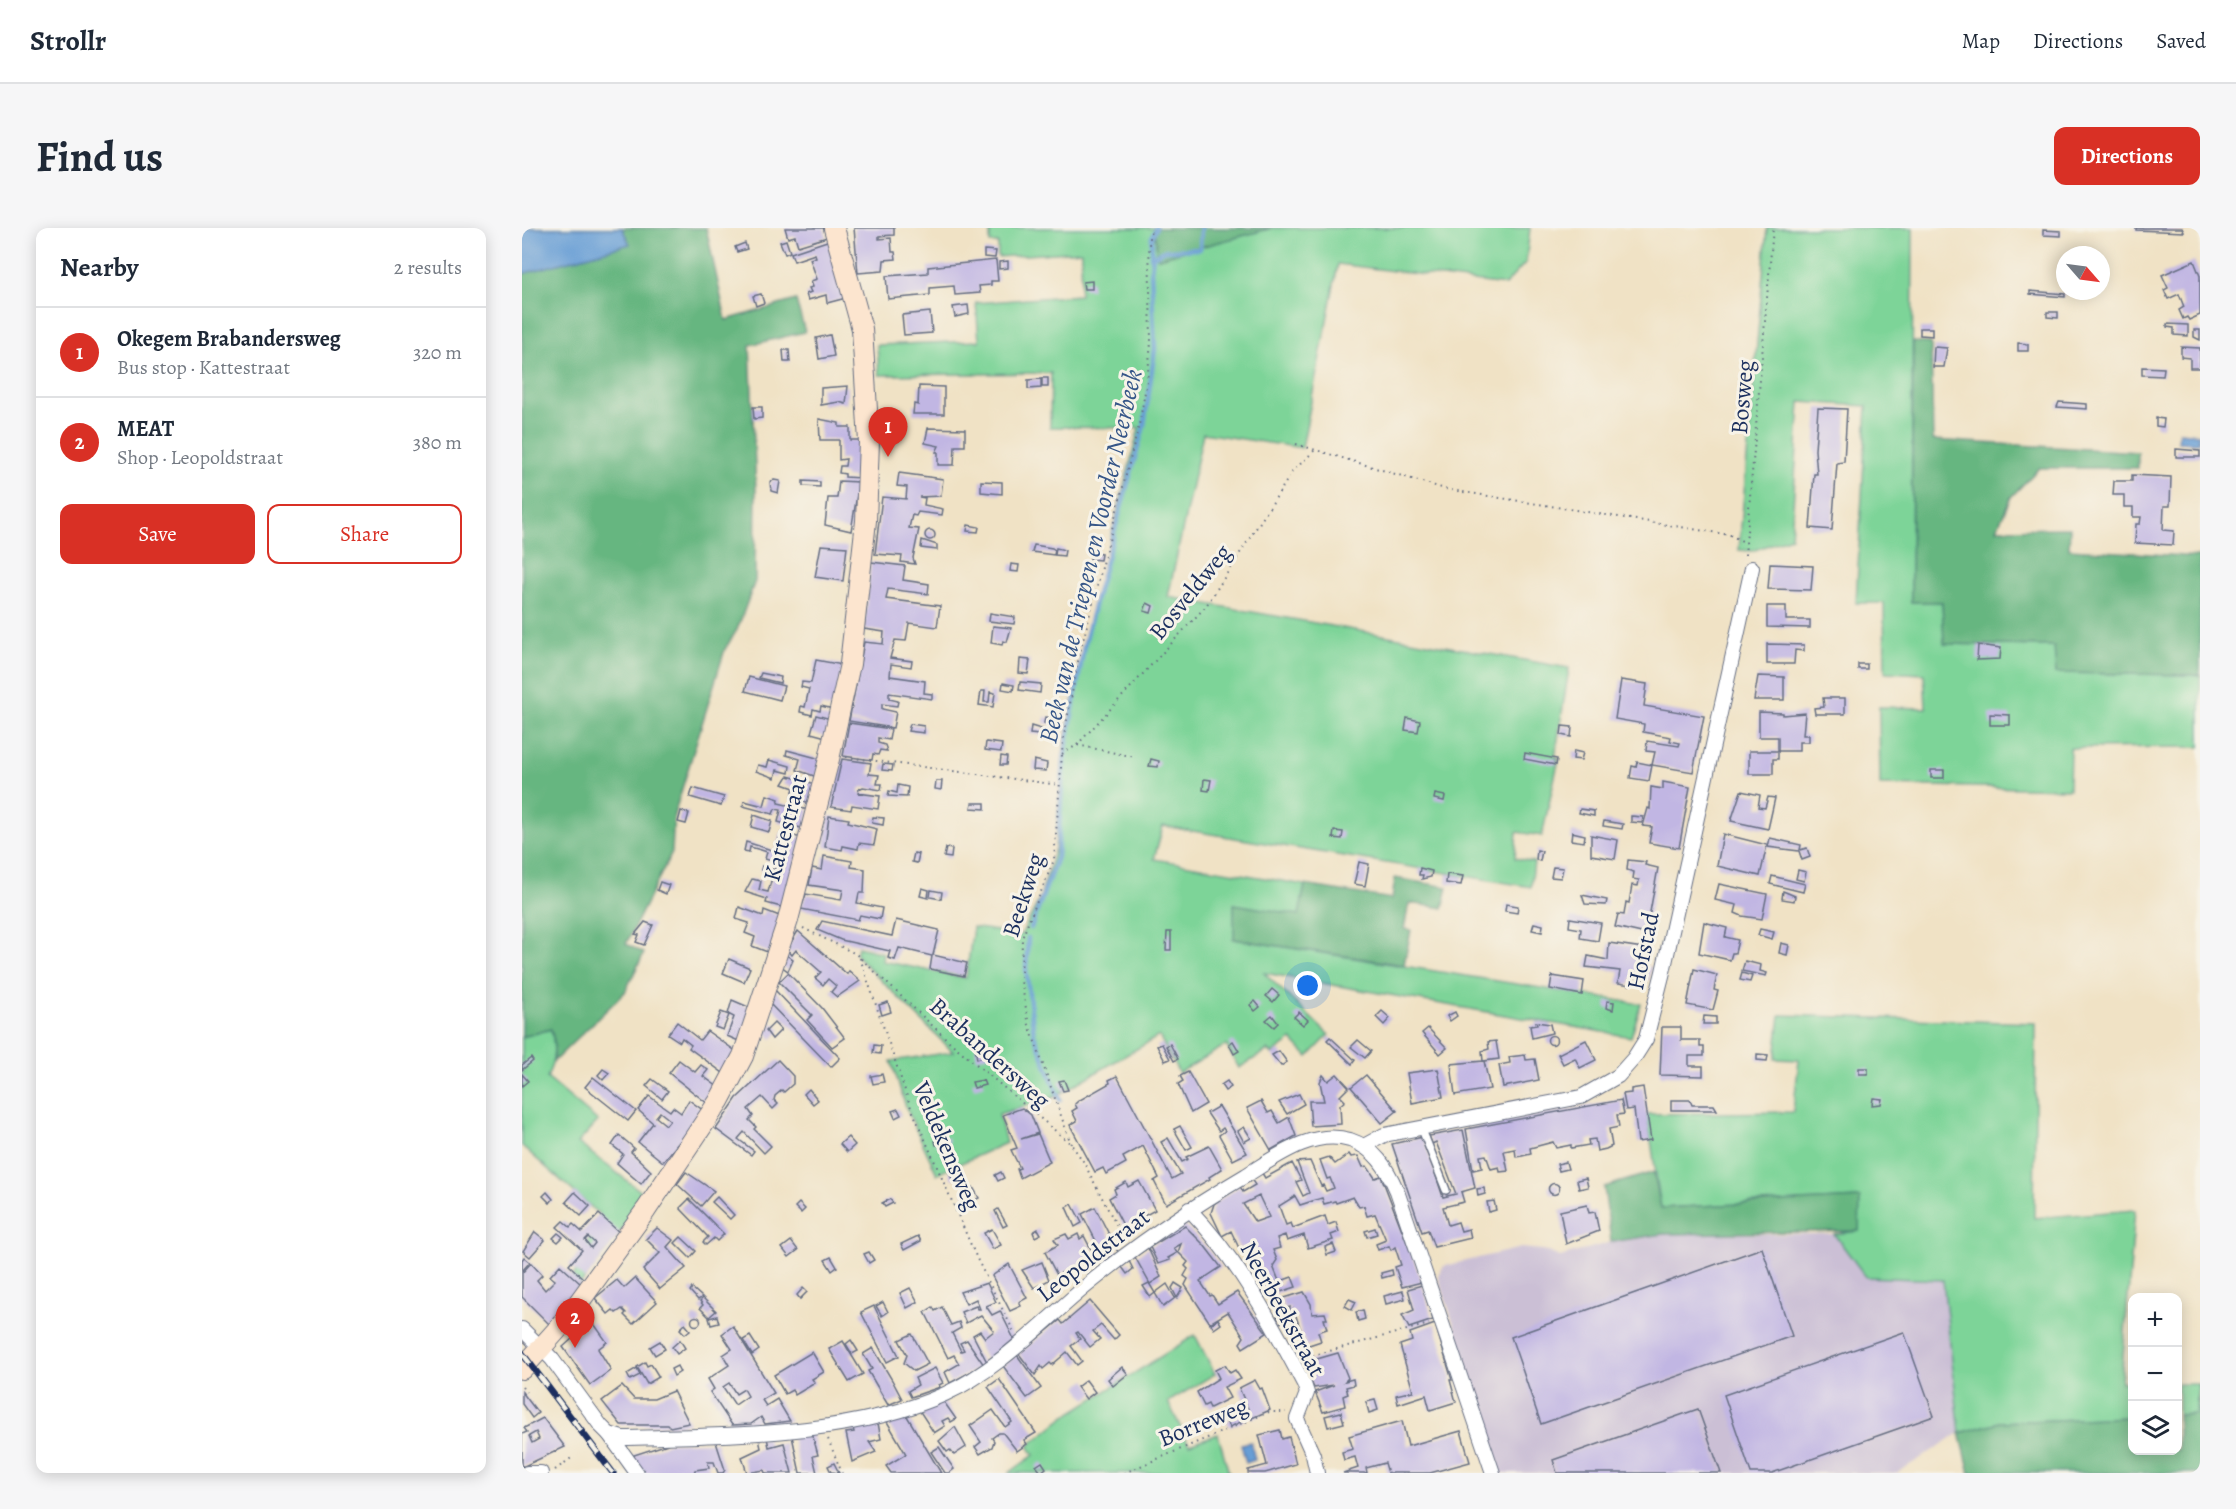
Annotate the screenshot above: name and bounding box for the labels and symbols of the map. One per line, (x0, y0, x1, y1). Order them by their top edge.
north arrow (2056, 246, 2110, 300)
street label: Bosweg (1723, 358, 1761, 436)
water label: Beek van de Triepen en Voorder Neerbeek (1030, 366, 1151, 747)
pin: 1 (868, 408, 908, 457)
street label: Bosveldweg (1142, 537, 1238, 647)
street label: Kattestraat (755, 771, 815, 885)
street label: Beekweg (994, 849, 1052, 941)
street label: Hofstad (1619, 909, 1667, 993)
your location (1293, 971, 1322, 1000)
street label: Brabandersweg (923, 990, 1057, 1116)
street label: Veldekensweg (905, 1076, 989, 1215)
street label: Leopoldstraat (1030, 1201, 1156, 1309)
street label: Neerbeekstraat (1233, 1236, 1333, 1382)
pin: 2 (556, 1298, 594, 1348)
street label: Borreweg (1153, 1390, 1253, 1454)

